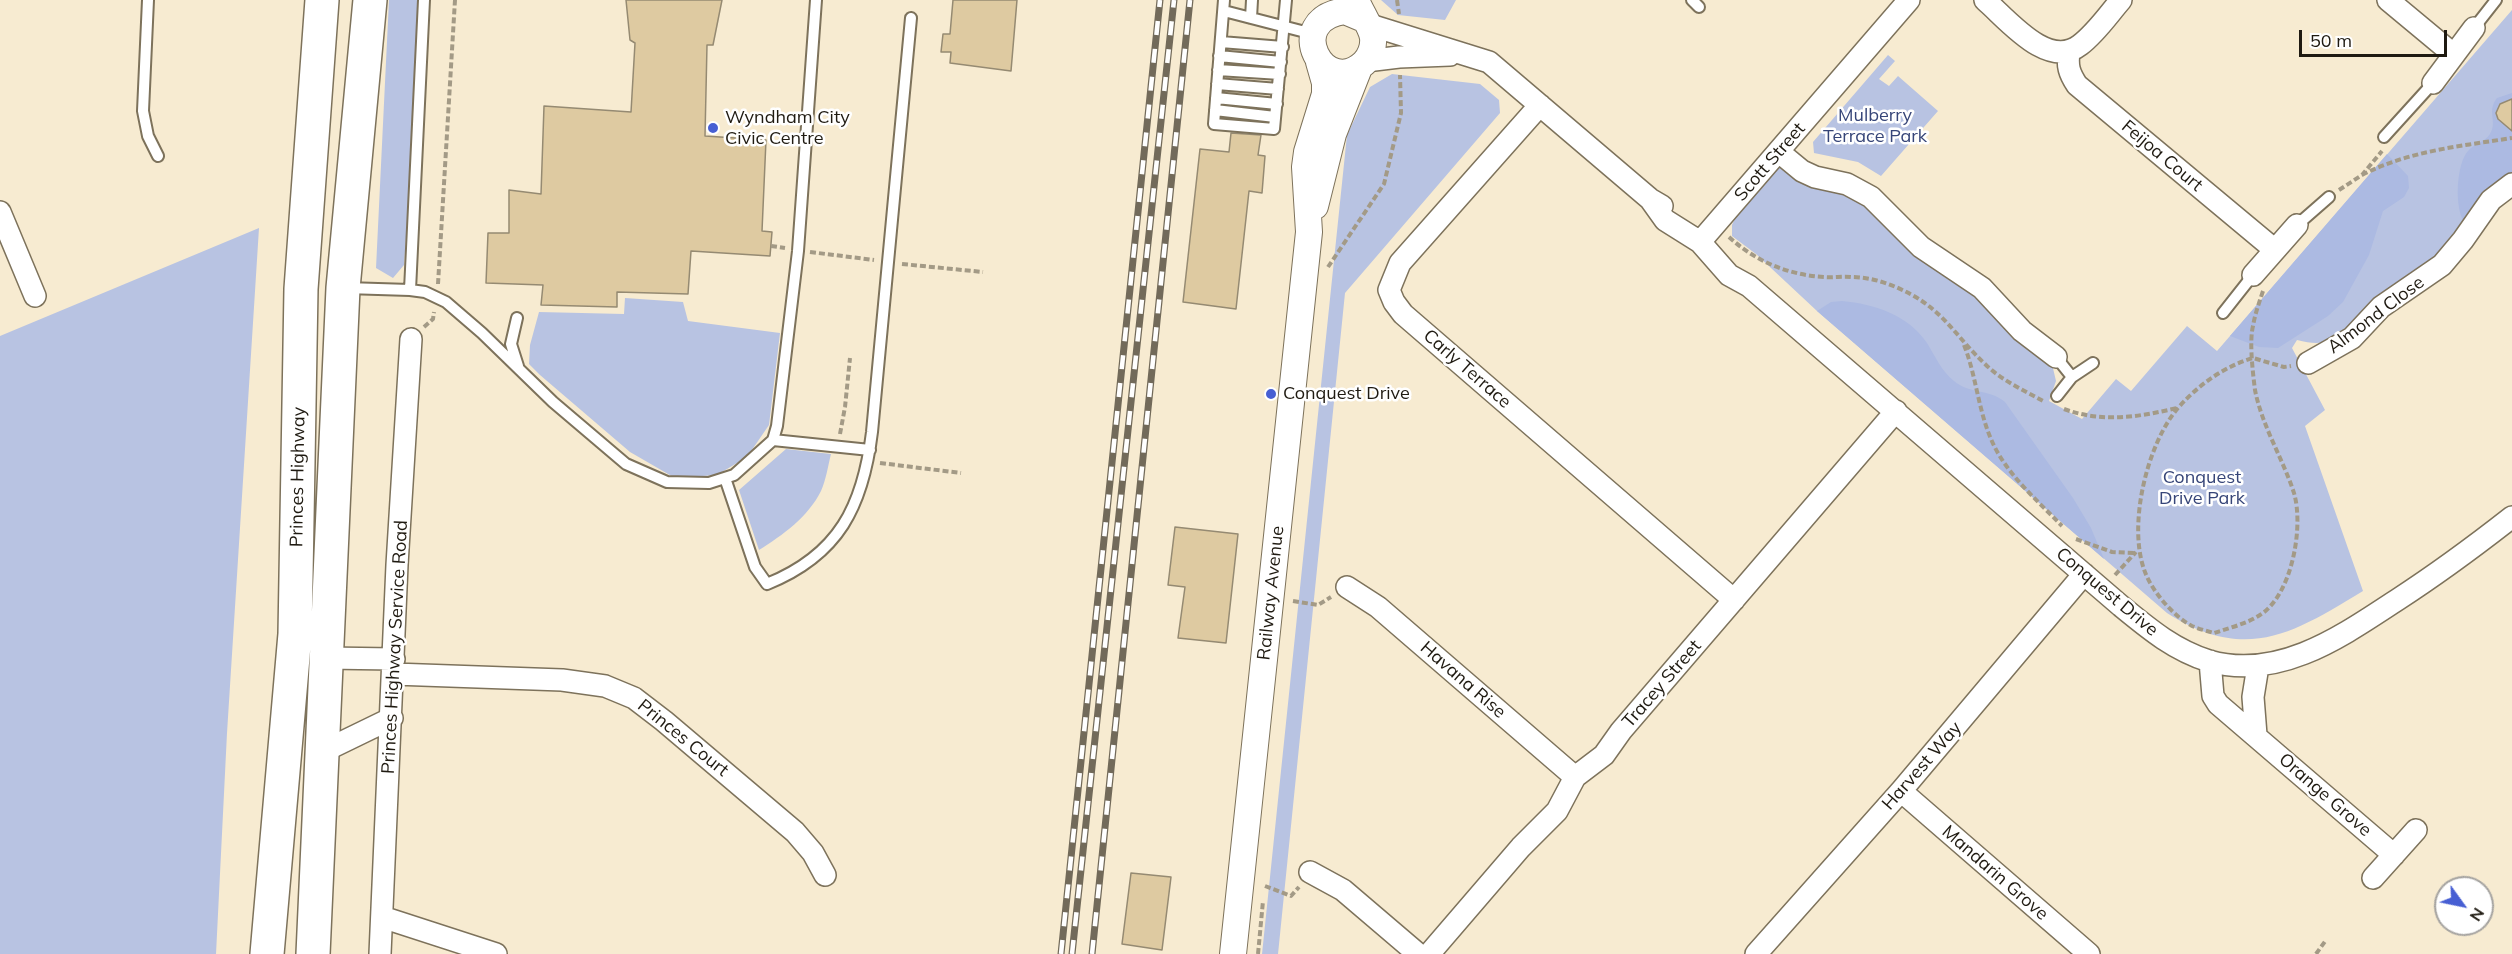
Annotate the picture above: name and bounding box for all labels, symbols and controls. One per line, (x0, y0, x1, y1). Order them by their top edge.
scale bar (2302, 18, 2450, 56)
text: 50 m (2310, 29, 2352, 52)
park label: Mulberry Terrace Park (1823, 105, 1927, 148)
place label: Wyndham City Civic Centre (725, 107, 850, 150)
street label: Feijoa Court (2117, 116, 2207, 196)
street label: Scott Street (1730, 118, 1810, 206)
marker: Wyndham City Civic Centre (706, 121, 720, 135)
street label: Almond Close (2323, 272, 2429, 358)
street label: Carly Terrace (1419, 325, 1515, 413)
place label: Conquest Drive (1283, 383, 1410, 405)
marker: Conquest Drive (1264, 387, 1278, 401)
street label: Princes Highway (286, 407, 310, 547)
park label: Conquest Drive Park (2159, 467, 2245, 510)
street label: Princes Highway Service Road (378, 520, 412, 774)
street label: Railway Avenue (1253, 525, 1289, 661)
street label: Conquest Drive (2051, 543, 2163, 641)
street label: Tracey Street (1618, 636, 1706, 732)
street label: Havana Rise (1416, 637, 1510, 723)
street label: Princes Court (633, 695, 733, 781)
street label: Harvest Way (1878, 717, 1966, 815)
street label: Orange Grove (2274, 749, 2376, 841)
street label: Mandarin Grove (1938, 821, 2052, 925)
north arrow (2434, 876, 2494, 936)
text: N (2466, 904, 2489, 925)

